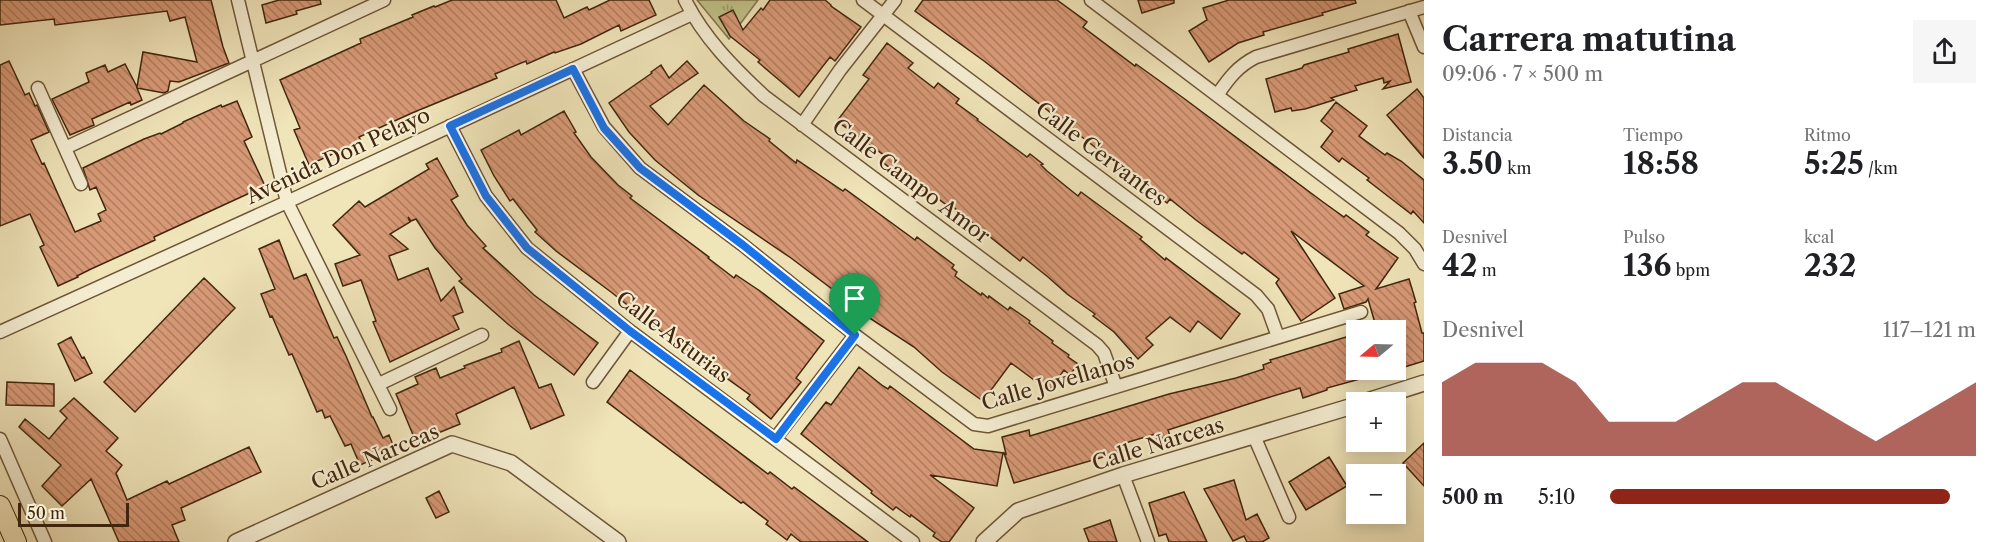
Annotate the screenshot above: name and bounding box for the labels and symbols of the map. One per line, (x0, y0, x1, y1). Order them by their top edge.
street label: Calle Cervantes (1031, 96, 1172, 211)
street label: Avenida Don Pelayo (241, 102, 434, 210)
street label: Calle Campo Amor (827, 113, 995, 248)
pin (829, 273, 880, 335)
street label: Calle Asturias (611, 285, 735, 388)
north arrow (1346, 320, 1406, 380)
street label: Calle Jovellanos (979, 348, 1137, 415)
street label: Calle Narceas (1089, 412, 1227, 475)
street label: Calle Narceas (307, 418, 443, 495)
scale bar (18, 500, 129, 528)

